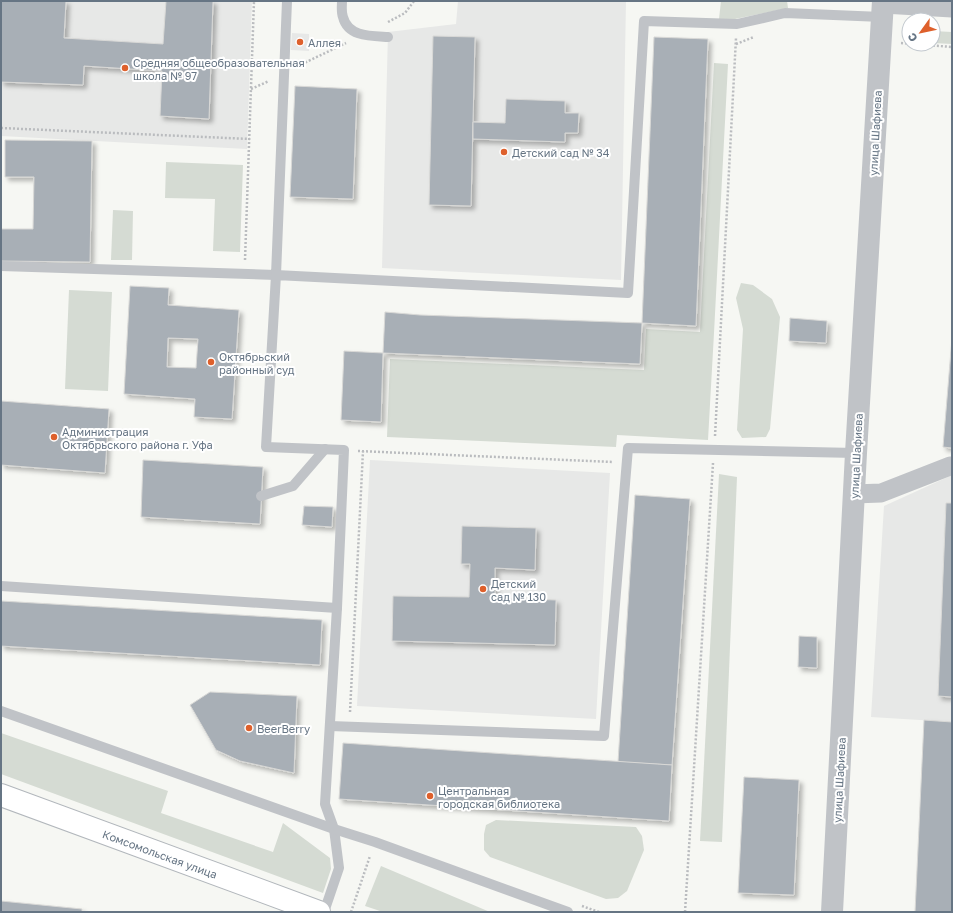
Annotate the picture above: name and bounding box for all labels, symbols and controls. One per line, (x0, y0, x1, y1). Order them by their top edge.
north arrow (901, 12, 941, 52)
text: С (905, 31, 920, 45)
place label: Аллея (308, 36, 341, 49)
marker: Аллея (295, 37, 305, 47)
place label: Средняя общеобразовательная школа № 97 (133, 56, 305, 82)
marker: Средняя общеобразовательная школа № 97 (120, 63, 130, 73)
street label: улица Шафиева (866, 90, 884, 176)
place label: Детский сад № 34 (512, 146, 610, 159)
marker: Детский сад № 34 (499, 147, 509, 157)
place label: Октябрьский районный суд (219, 350, 295, 376)
marker: Октябрьский районный суд (206, 357, 216, 367)
street label: улица Шафиева (847, 413, 865, 499)
place label: Администрация Октябрьского района г. Уфа (62, 425, 213, 451)
marker: Администрация Октябрьского района г. Уфа (49, 432, 59, 442)
place label: Детский сад № 130 (491, 577, 546, 603)
marker: Детский сад № 130 (478, 584, 488, 594)
place label: BeerBerry (257, 722, 310, 735)
marker: BeerBerry (244, 723, 254, 733)
street label: улица Шафиева (830, 737, 848, 823)
place label: Центральная городская библиотека (438, 784, 560, 810)
marker: Центральная городская библиотека (425, 791, 435, 801)
street label: Комсомольская улица (101, 827, 219, 881)

